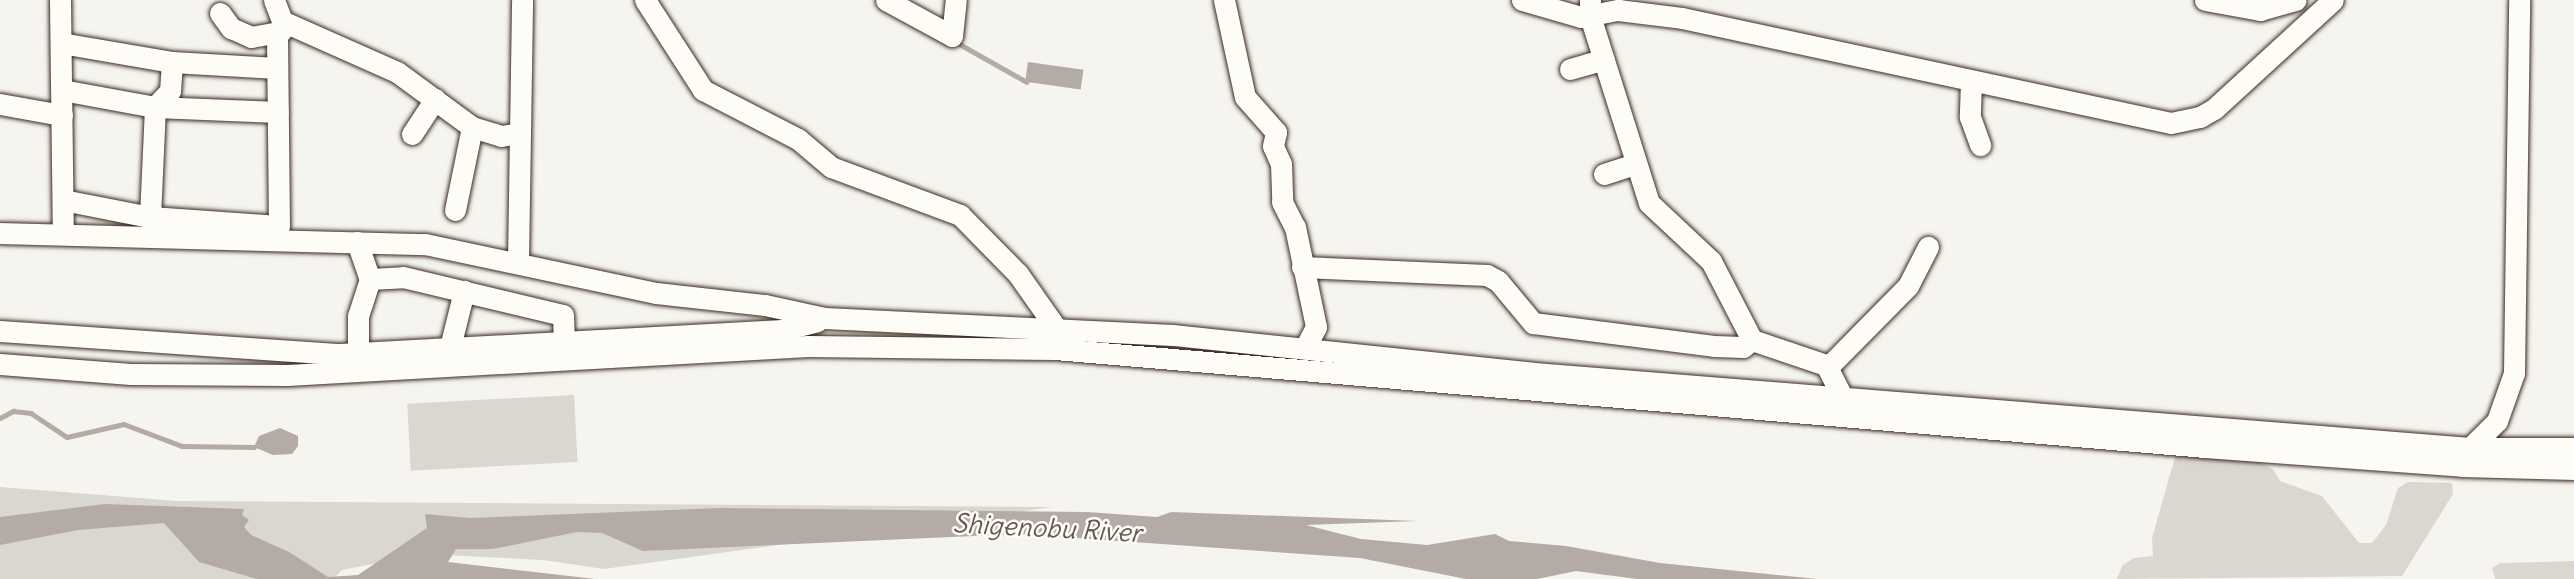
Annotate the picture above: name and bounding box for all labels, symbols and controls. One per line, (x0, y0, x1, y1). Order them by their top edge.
water label: Shigenobu River (952, 507, 1142, 549)

